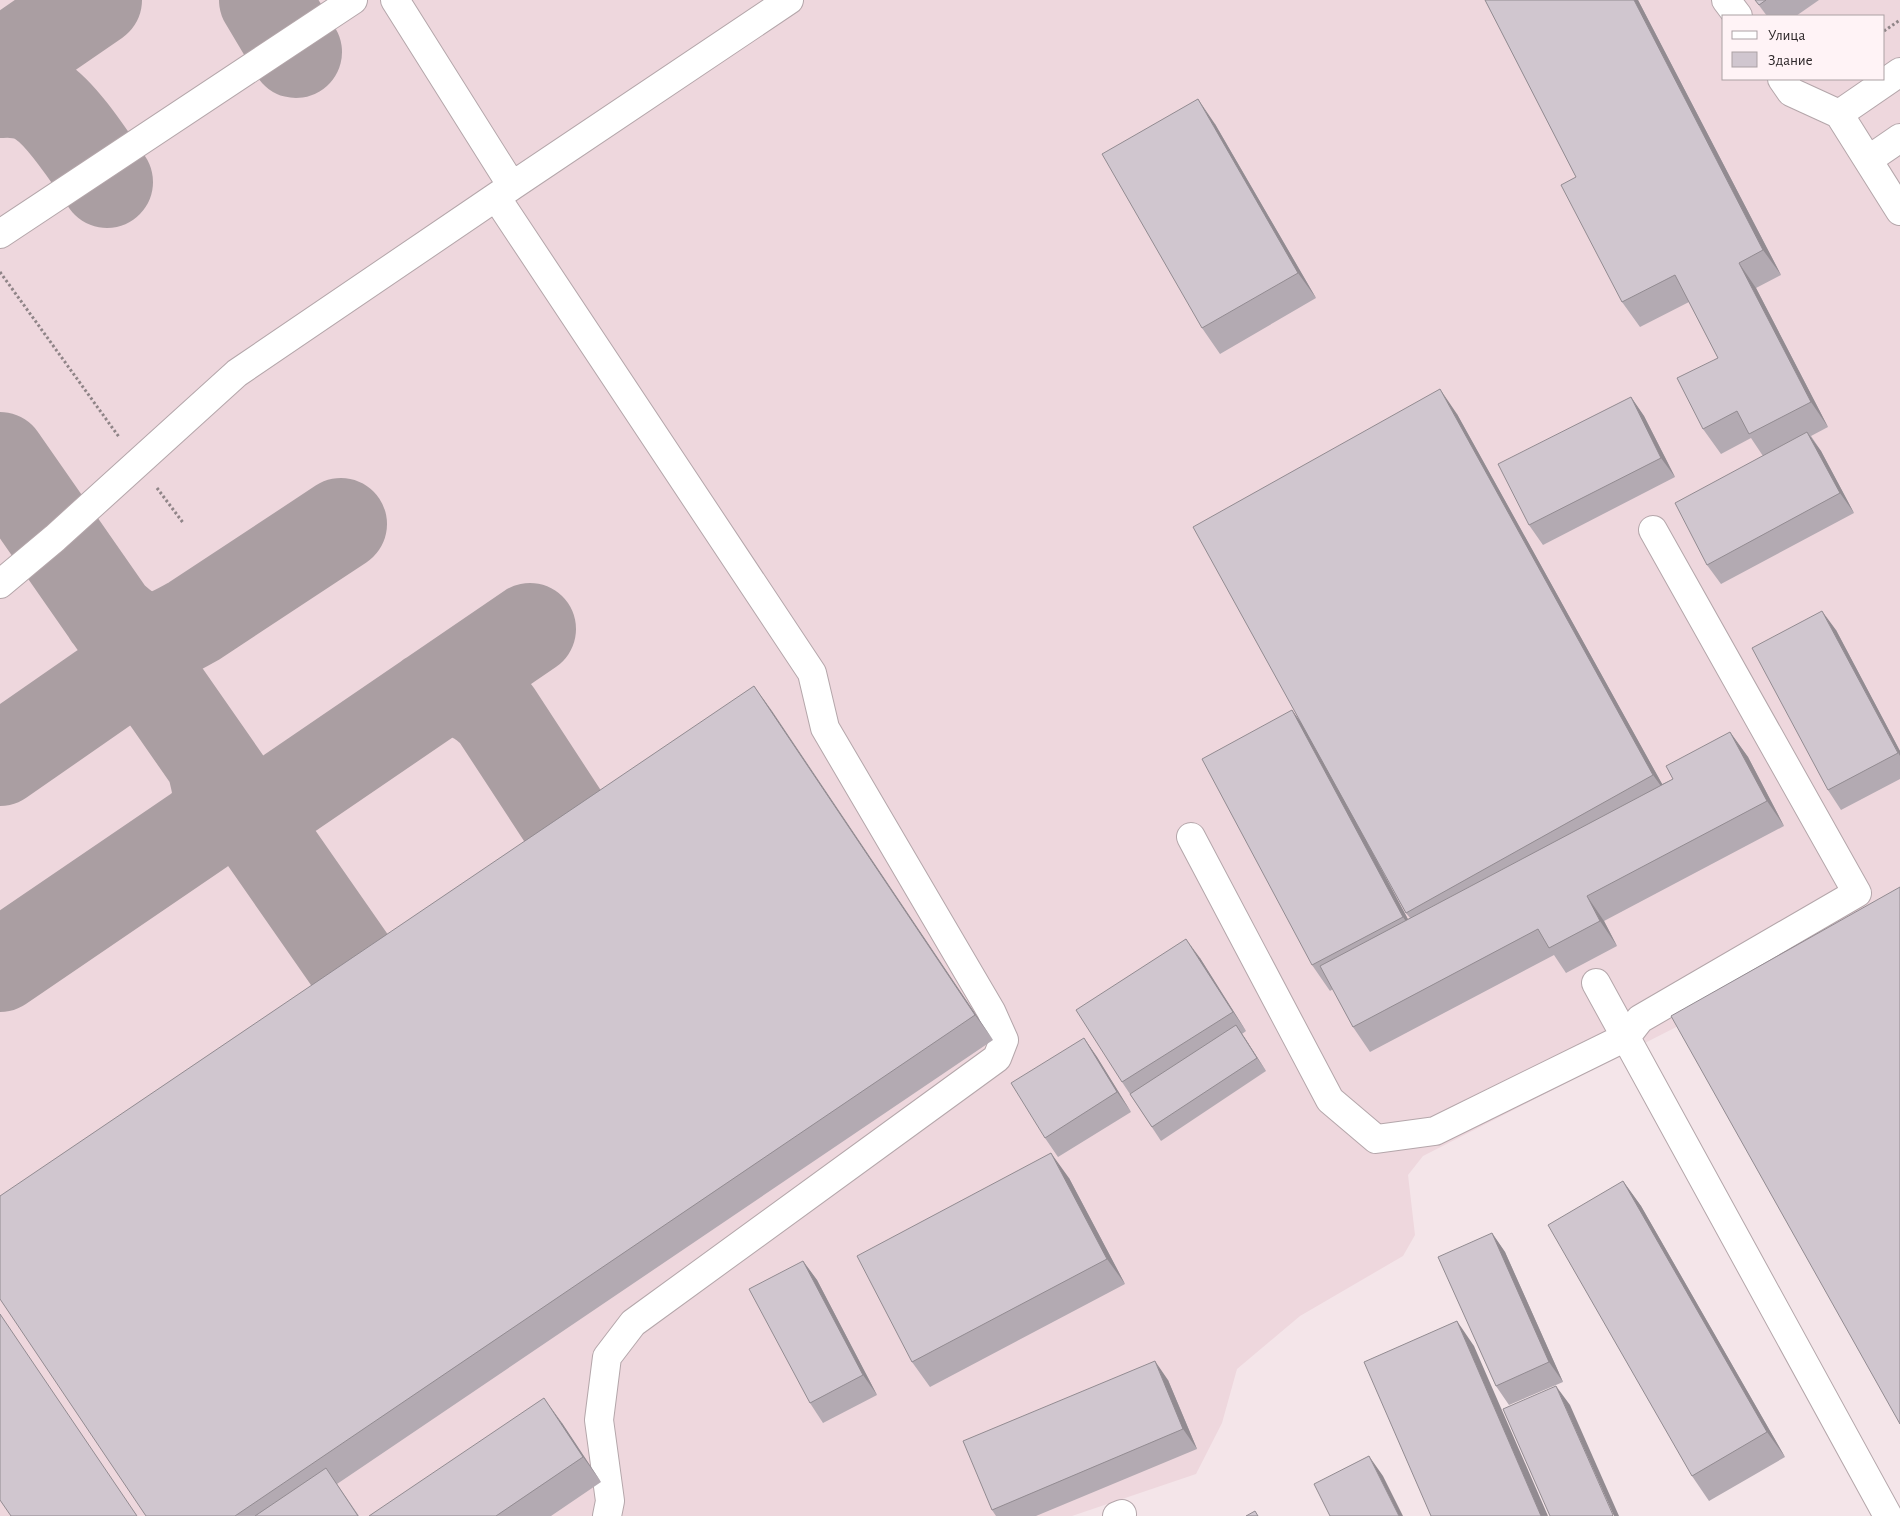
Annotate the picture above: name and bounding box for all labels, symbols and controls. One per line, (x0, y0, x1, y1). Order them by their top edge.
legend (1722, 15, 1885, 80)
text: Улица (1768, 28, 1805, 43)
text: Здание (1768, 53, 1813, 68)

